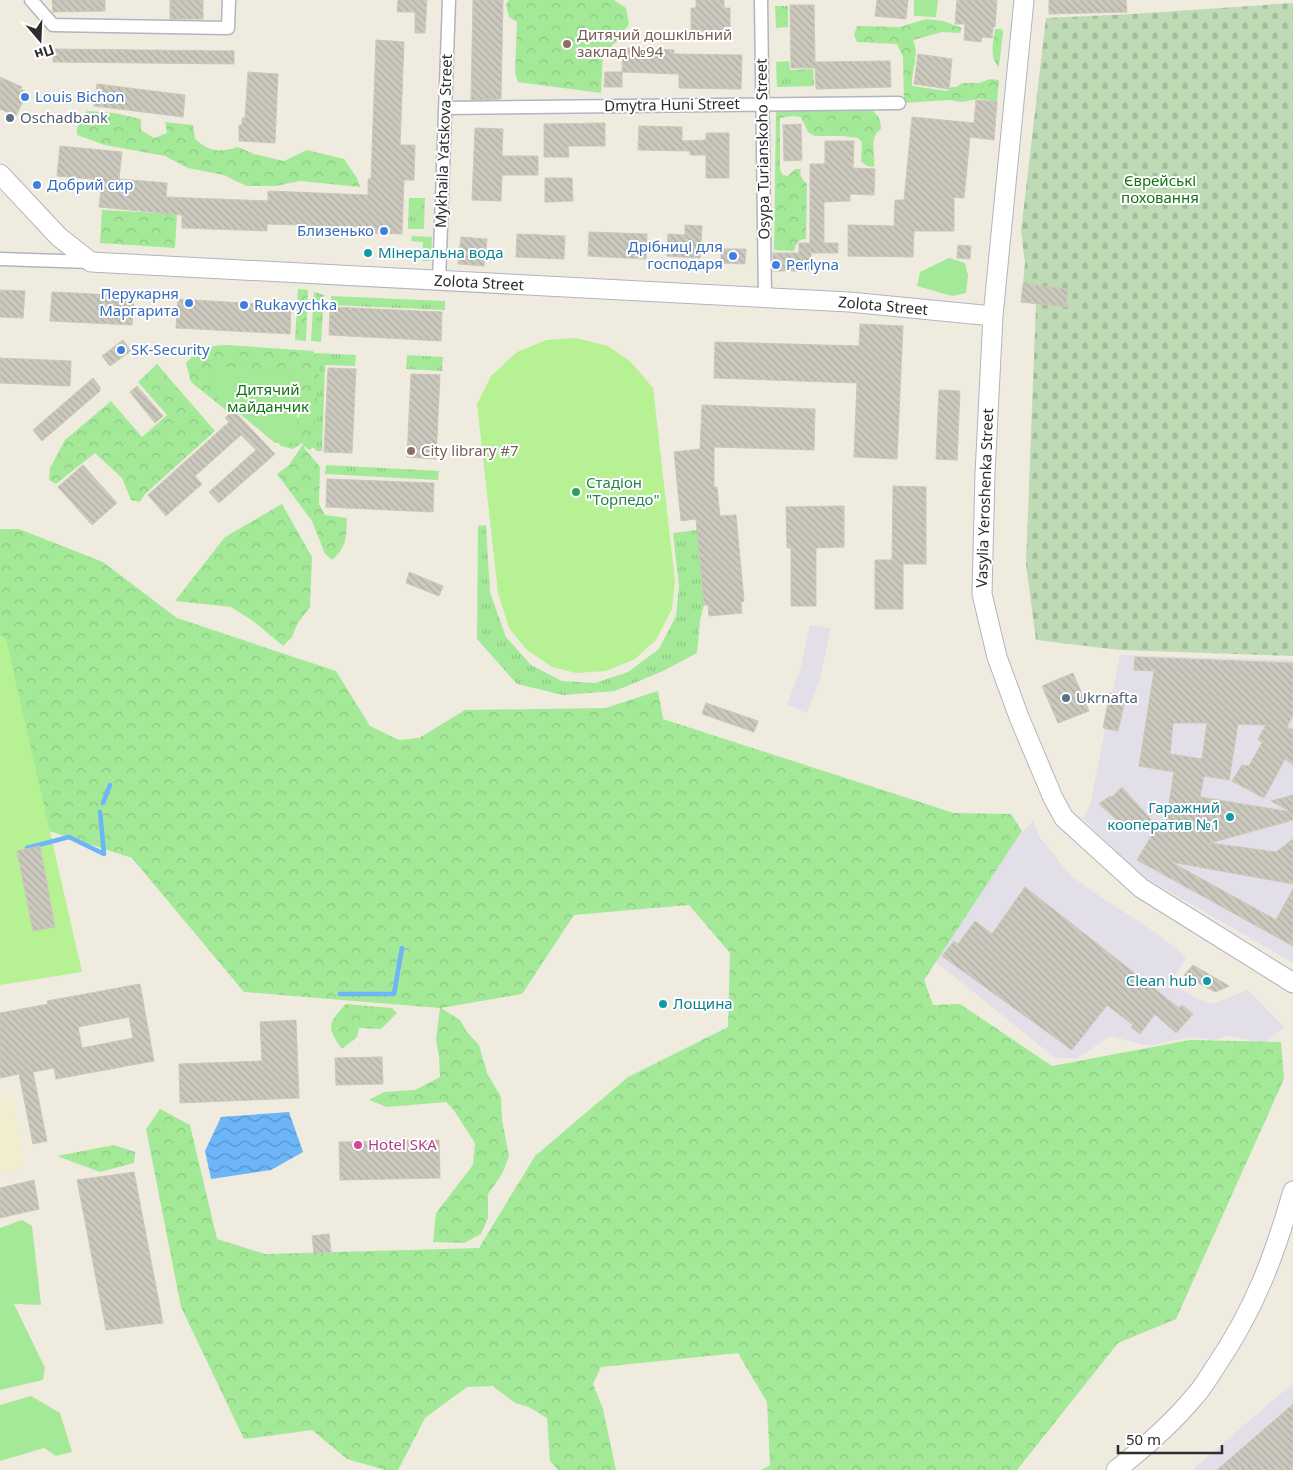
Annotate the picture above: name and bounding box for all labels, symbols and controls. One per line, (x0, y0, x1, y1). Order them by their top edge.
north arrow (15, 15, 65, 65)
place label: Дитячий дошкільний заклад №94 (577, 24, 732, 61)
marker: Дитячий дошкільний заклад №94 (561, 38, 573, 50)
text: Пн (32, 41, 57, 65)
street label: Mykhaila Yatskova Street (430, 53, 456, 228)
street label: Osypa Turianskoho Street (750, 58, 774, 240)
place label: Louis Bichon (35, 86, 125, 106)
marker: Louis Bichon (19, 91, 31, 103)
street label: Dmytra Huni Street (604, 93, 741, 115)
place label: Oschadbank (20, 107, 108, 127)
marker: Oschadbank (4, 112, 16, 124)
park label: Єврейські поховання (1121, 170, 1199, 207)
place label: Добрий сир (47, 174, 133, 194)
marker: Добрий сир (31, 179, 43, 191)
place label: Близенько (297, 220, 374, 240)
marker: Близенько (378, 225, 390, 237)
place label: Дрібниці для господаря (628, 236, 723, 273)
place label: Мінеральна вода (378, 242, 504, 262)
marker: Мінеральна вода (362, 247, 374, 259)
marker: Дрібниці для господаря (727, 250, 739, 262)
place label: Perlyna (786, 254, 839, 274)
marker: Perlyna (770, 259, 782, 271)
street label: Zolota Street (433, 270, 525, 294)
place label: Перукарня Маргарита (99, 283, 179, 320)
street label: Zolota Street (837, 291, 929, 319)
place label: Rukavychka (254, 294, 337, 314)
marker: Перукарня Маргарита (183, 297, 195, 309)
marker: Rukavychka (238, 299, 250, 311)
place label: SK-Security (131, 339, 210, 359)
marker: SK-Security (115, 344, 127, 356)
park label: Дитячий майданчик (227, 379, 309, 416)
street label: Vasylia Yeroshenka Street (971, 407, 997, 588)
place label: City library #7 (421, 440, 519, 460)
marker: City library #7 (405, 445, 417, 457)
place label: Стадіон "Торпедо" (586, 472, 660, 509)
marker: Стадіон "Торпедо" (570, 486, 582, 498)
place label: Ukrnafta (1076, 687, 1138, 707)
marker: Ukrnafta (1060, 692, 1072, 704)
place label: Гаражний кооператив №1 (1107, 797, 1220, 834)
marker: Гаражний кооператив №1 (1224, 811, 1236, 823)
place label: Clean hub (1126, 970, 1197, 990)
marker: Clean hub (1201, 975, 1213, 987)
place label: Лощина (673, 993, 733, 1013)
marker: Лощина (657, 998, 669, 1010)
place label: Hotel SKA (368, 1134, 437, 1154)
marker: Hotel SKA (352, 1139, 364, 1151)
scale bar (1118, 1422, 1222, 1454)
text: 50 m (1126, 1429, 1161, 1449)

